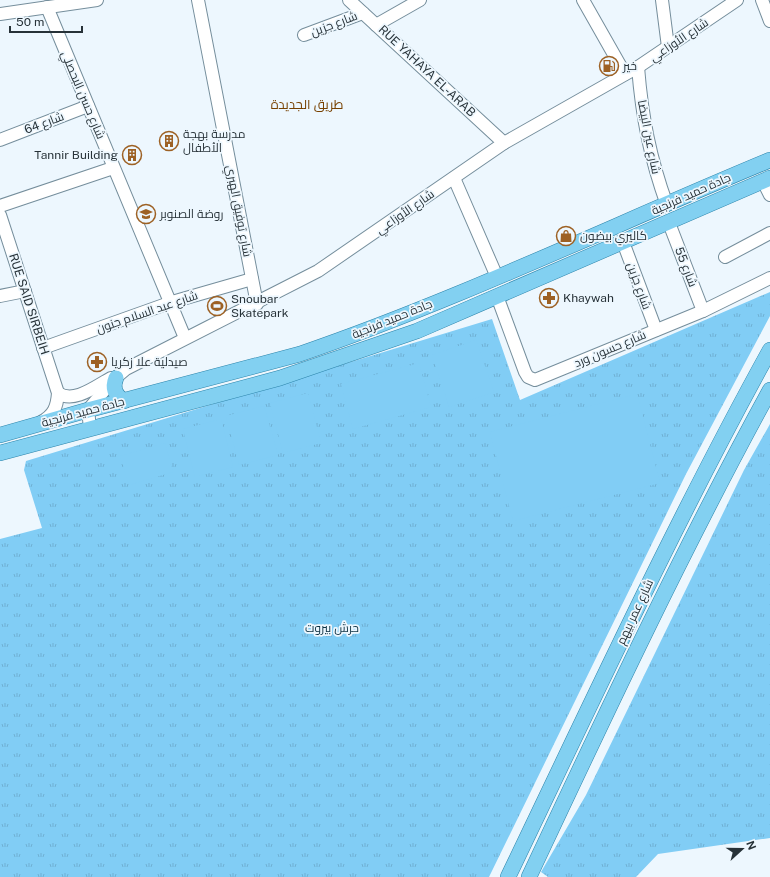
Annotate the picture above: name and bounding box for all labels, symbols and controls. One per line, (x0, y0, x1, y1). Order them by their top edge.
scale bar (10, 8, 82, 34)
street label: شارع جزين (309, 9, 360, 40)
text: 50 m (16, 15, 44, 29)
street label: شارع الأوزاعي (647, 15, 713, 67)
street label: RUE YAHAYA EL-ARAB (376, 22, 478, 120)
street label: شارع حسن البحصلي (55, 49, 108, 142)
fuel station icon: خير (598, 55, 620, 77)
place label: خير (622, 59, 637, 73)
district label: طريق الجديدة (271, 97, 343, 112)
street label: شارع عين البيضا (634, 99, 663, 176)
street label: شارع 64 (22, 109, 66, 138)
place label: مدرسة بهجة الأطفال (183, 127, 245, 155)
building icon: مدرسة بهجة الأطفال (158, 130, 180, 152)
building icon: Tannir Building (121, 144, 143, 166)
place label: Tannir Building (34, 148, 118, 162)
street label: شارع توفيق الهبري (220, 164, 255, 259)
street label: جادة حميد فرنجية (649, 170, 733, 218)
street label: شارع الأوزاعي (373, 187, 439, 240)
school or university icon: روضة الصنوبر (135, 203, 157, 225)
place label: روضة الصنوبر (159, 207, 223, 221)
shop icon: كاليري بيضون (555, 225, 577, 247)
place label: كاليري بيضون (580, 229, 647, 246)
street label: شارع 55 (671, 245, 700, 289)
street label: RUE SAID SIRBEIH (6, 252, 52, 356)
street label: شارع جزين (623, 261, 654, 312)
pharmacy icon: Khaywah (538, 287, 560, 309)
street label: شارع عبد السلام جنون (94, 288, 200, 337)
place label: Khaywah (563, 291, 614, 305)
place label: Snoubar Skatepark (231, 292, 289, 320)
sports icon: Snoubar Skatepark (206, 295, 228, 317)
street label: جادة حميد فرنجية (350, 297, 434, 341)
street label: شارع حسون ورد (572, 328, 648, 371)
pharmacy icon: صيدلية علا زكريا (86, 351, 108, 373)
place label: صيدلية علا زكريا (111, 355, 188, 369)
street label: جادة حميد فرنجية (40, 394, 126, 430)
street label: شارع عمر بيهم (614, 577, 657, 647)
park label: حرش بيروت (305, 621, 359, 635)
north arrow (722, 829, 762, 869)
text: N (744, 839, 758, 852)

